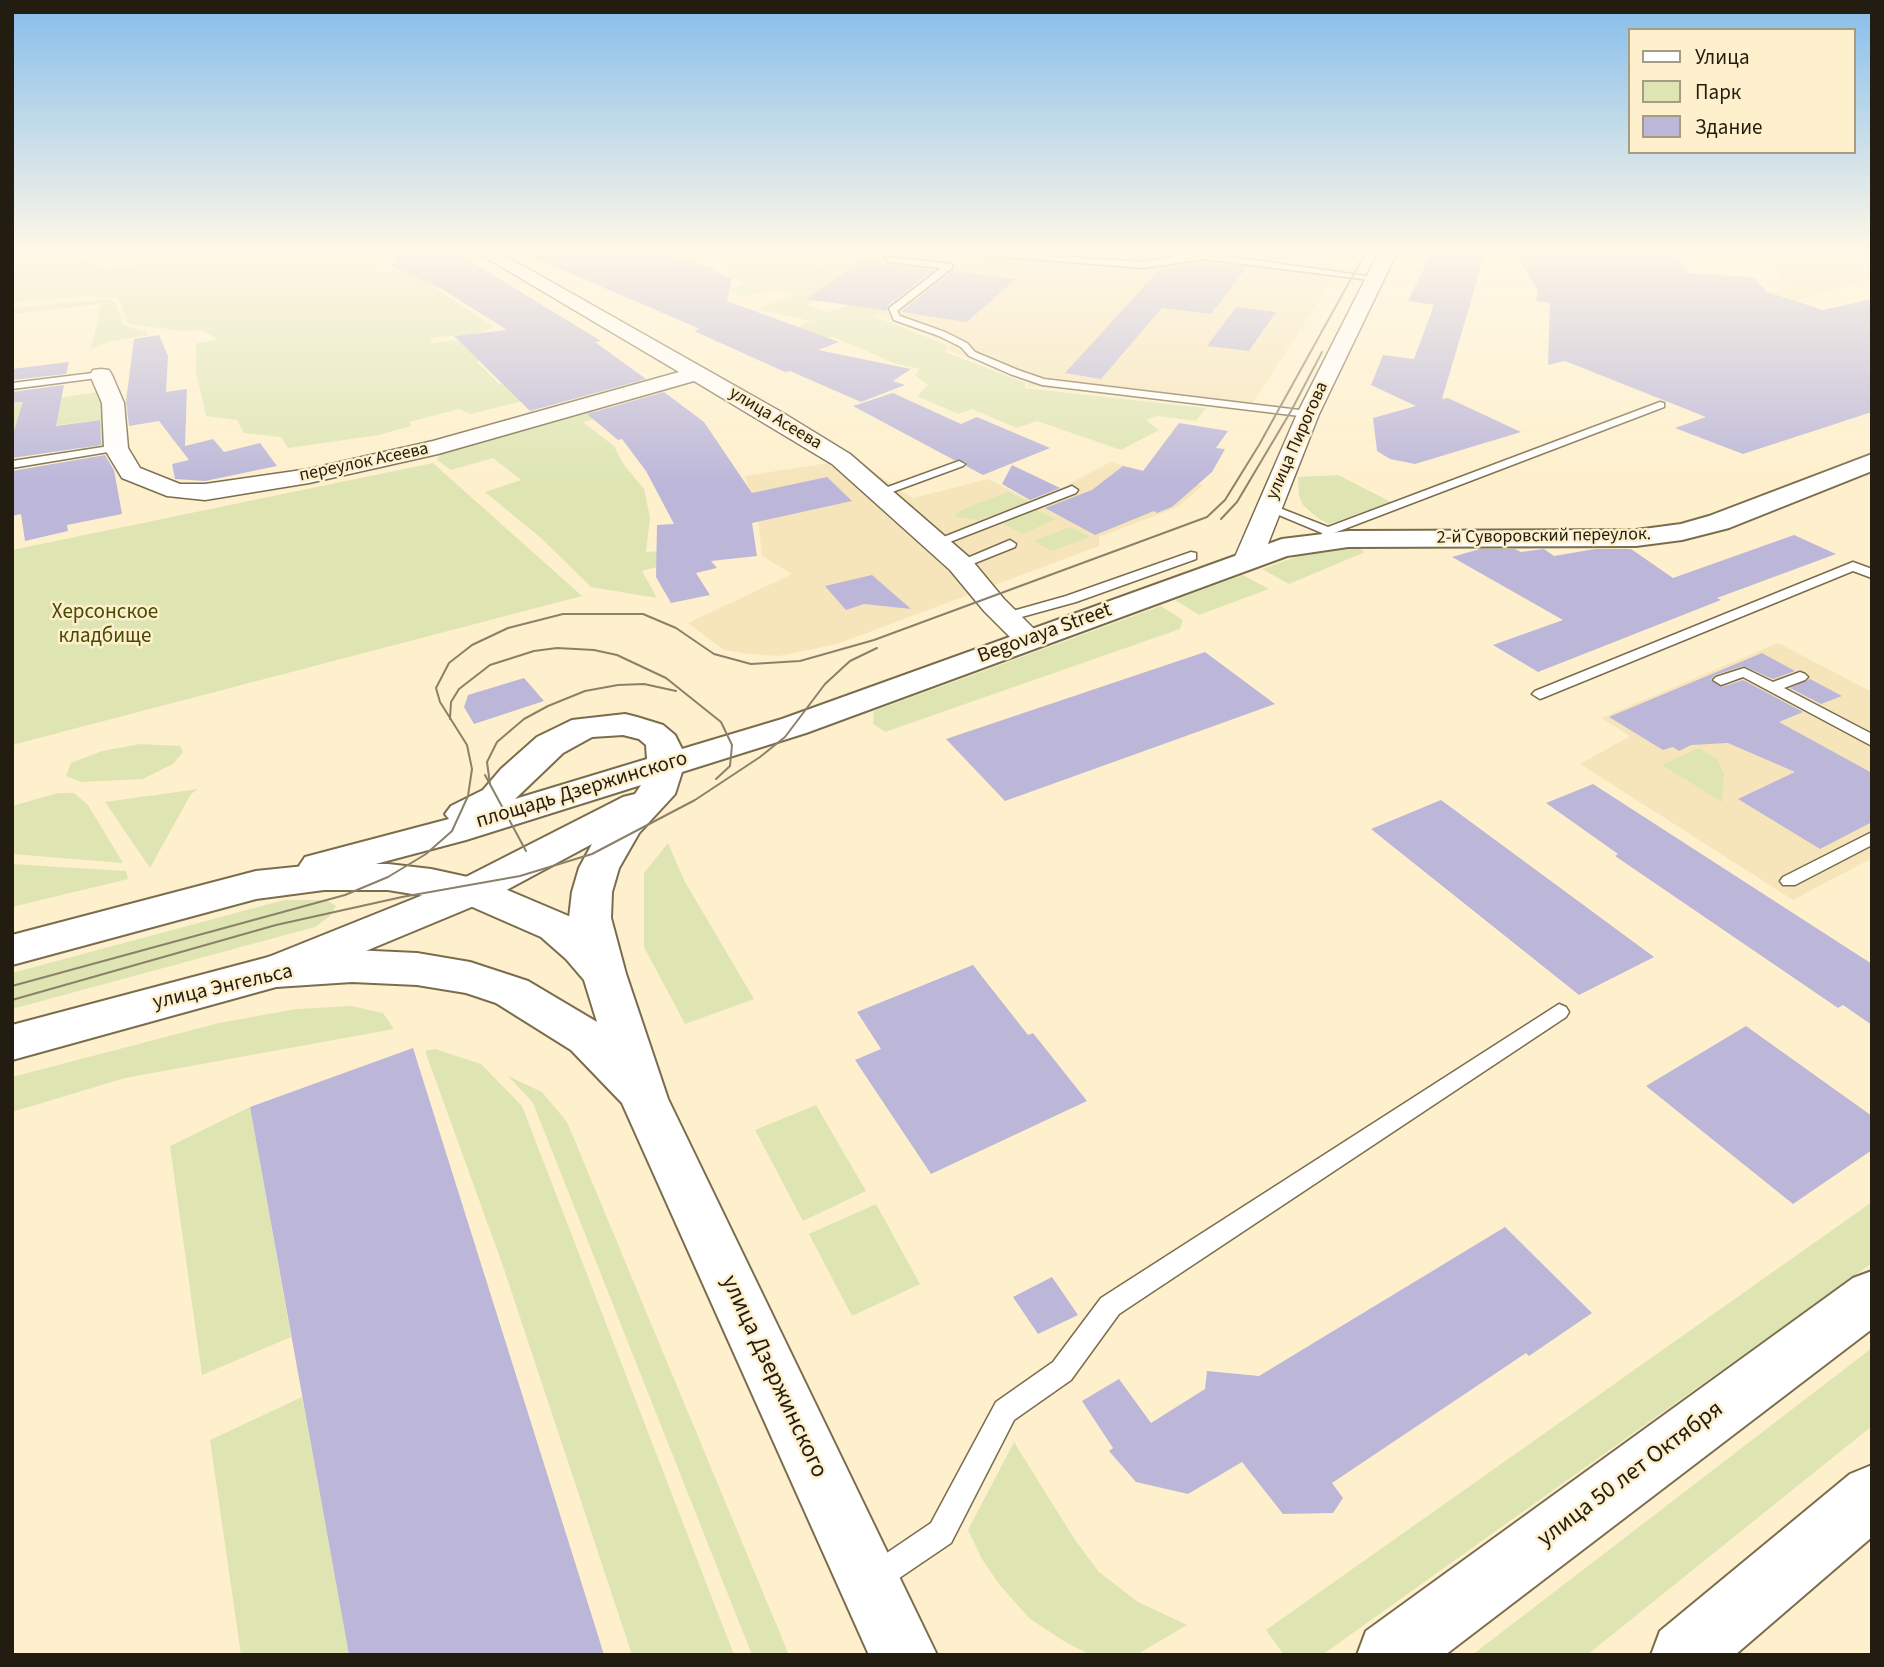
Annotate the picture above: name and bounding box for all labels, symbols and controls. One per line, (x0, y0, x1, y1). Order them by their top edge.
legend (1629, 28, 1856, 154)
text: Улица (1695, 42, 1750, 72)
text: Парк (1695, 77, 1741, 107)
text: Здание (1695, 112, 1763, 142)
street label: улица Пирогова (1262, 379, 1334, 503)
street label: улица Асеева (725, 383, 825, 455)
street label: переулок Асеева (297, 439, 431, 487)
street label: 2-й Суворовский переулок. (1437, 524, 1651, 550)
street label: Begovaya Street (974, 598, 1116, 670)
park label: Херсонское кладбище (52, 600, 158, 650)
street label: площадь Дзержинского (473, 747, 691, 835)
street label: улица Энгельса (151, 960, 295, 1016)
street label: улица Дзержинского (713, 1271, 833, 1483)
street label: улица 50 лет Октября (1532, 1396, 1730, 1554)

